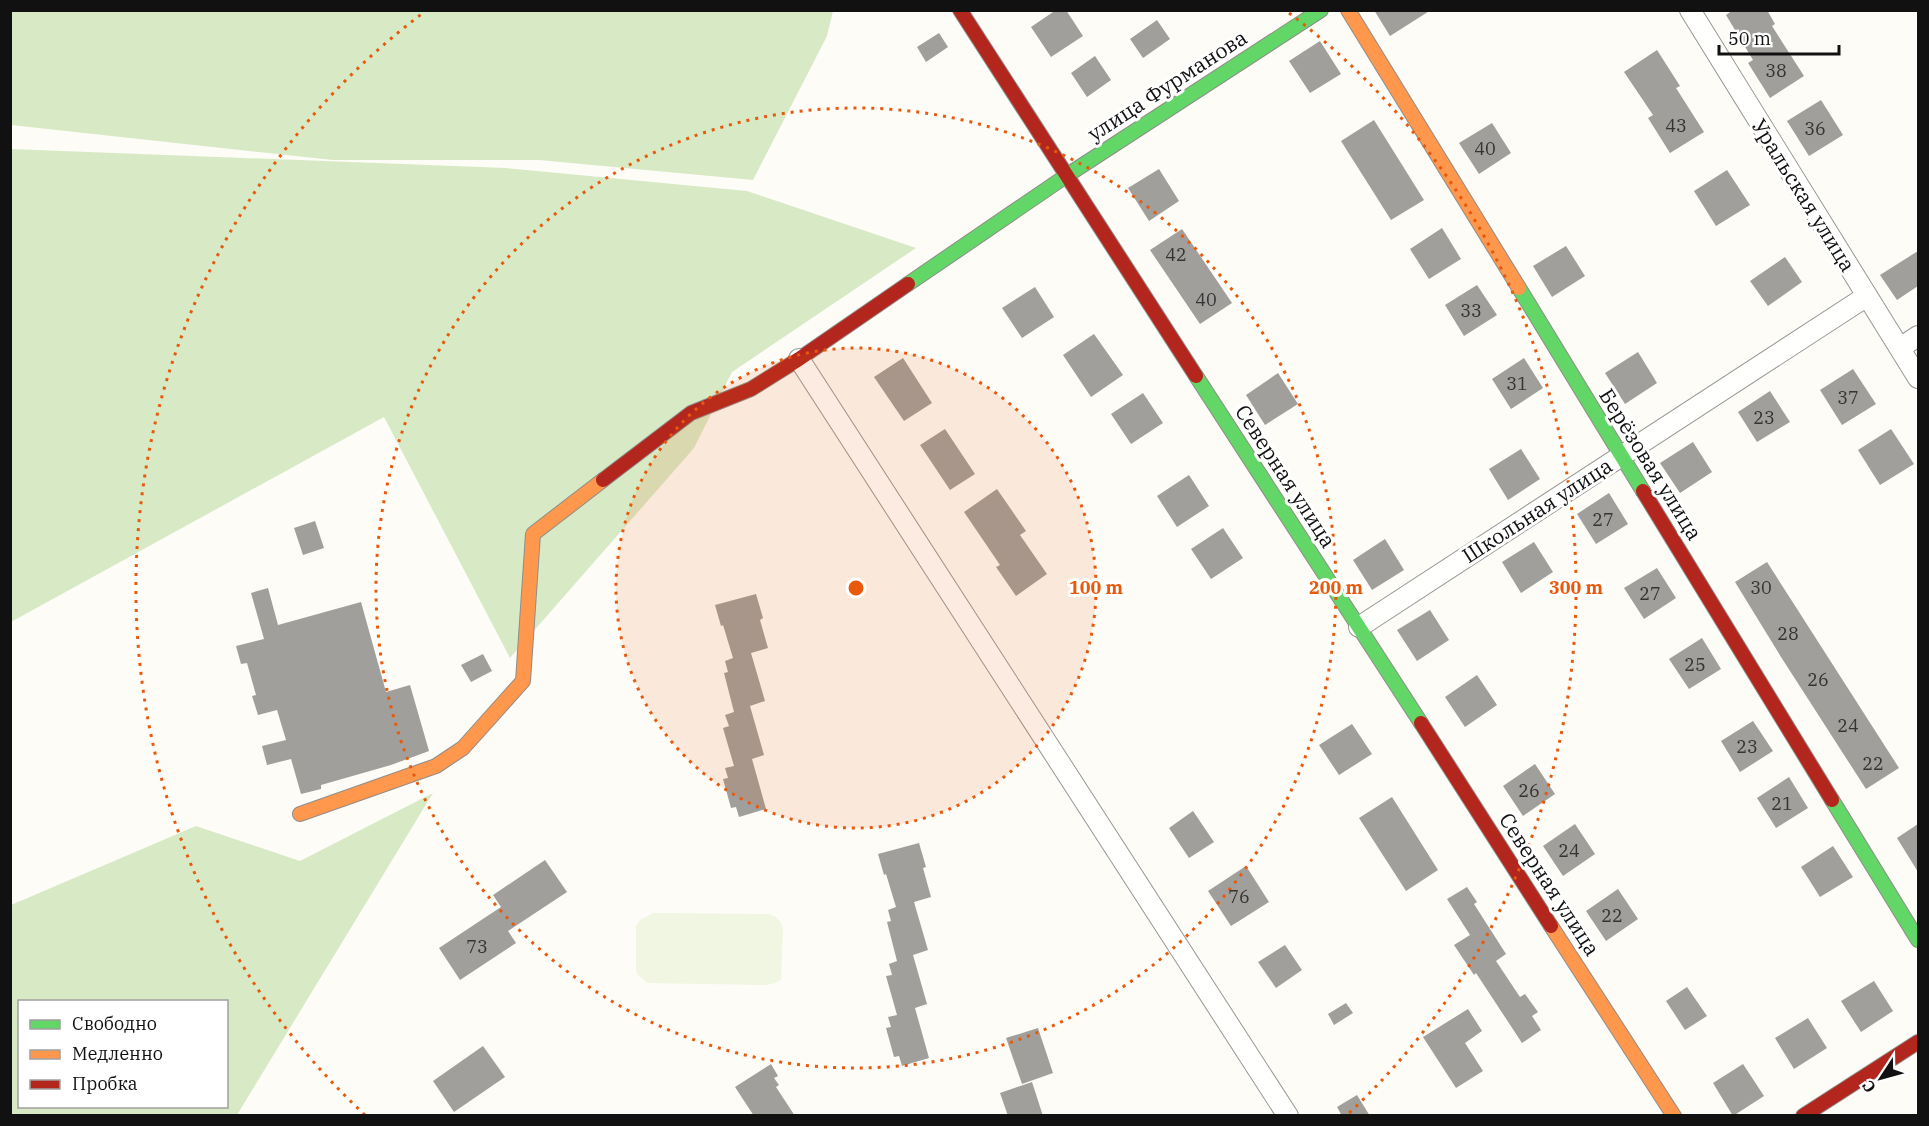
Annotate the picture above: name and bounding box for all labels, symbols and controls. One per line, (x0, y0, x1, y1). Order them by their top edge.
scale bar (1719, 18, 1839, 56)
street label: улица Фурманова (1082, 23, 1252, 147)
text: 50 m (1728, 27, 1771, 50)
house number: 38 (1765, 59, 1787, 82)
street label: Уральская улица (1746, 113, 1862, 277)
house number: 43 (1665, 114, 1687, 137)
house number: 36 (1804, 117, 1826, 140)
house number: 40 (1474, 137, 1496, 160)
house number: 42 (1165, 243, 1187, 266)
house number: 40 (1195, 288, 1217, 311)
house number: 33 (1460, 299, 1482, 322)
house number: 31 (1506, 372, 1528, 395)
street label: Берёзовая улица (1593, 383, 1709, 545)
house number: 37 (1837, 386, 1859, 409)
street label: Северная улица (1229, 399, 1343, 553)
house number: 23 (1753, 406, 1775, 429)
street label: Школьная улица (1457, 451, 1617, 569)
house number: 27 (1592, 508, 1614, 531)
text: 100 m (1069, 576, 1124, 599)
text: 200 m (1309, 576, 1364, 599)
text: 300 m (1549, 576, 1604, 599)
house number: 30 (1750, 576, 1772, 599)
centre of rings (846, 578, 866, 598)
house number: 27 (1639, 582, 1661, 605)
house number: 28 (1777, 622, 1799, 645)
house number: 25 (1684, 653, 1706, 676)
house number: 26 (1807, 668, 1829, 691)
house number: 24 (1837, 714, 1859, 737)
house number: 23 (1736, 735, 1758, 758)
house number: 22 (1862, 752, 1884, 775)
house number: 26 (1518, 779, 1540, 802)
house number: 21 (1771, 792, 1793, 815)
street label: Северная улица (1493, 807, 1607, 961)
house number: 24 (1558, 839, 1580, 862)
house number: 76 (1228, 885, 1250, 908)
house number: 22 (1601, 904, 1623, 927)
house number: 73 (466, 935, 488, 958)
legend (18, 1000, 228, 1108)
text: Свободно (72, 1012, 157, 1035)
text: Медленно (72, 1042, 163, 1065)
north arrow (1851, 1048, 1911, 1108)
text: Пробка (72, 1072, 138, 1095)
text: С (1858, 1077, 1880, 1097)

